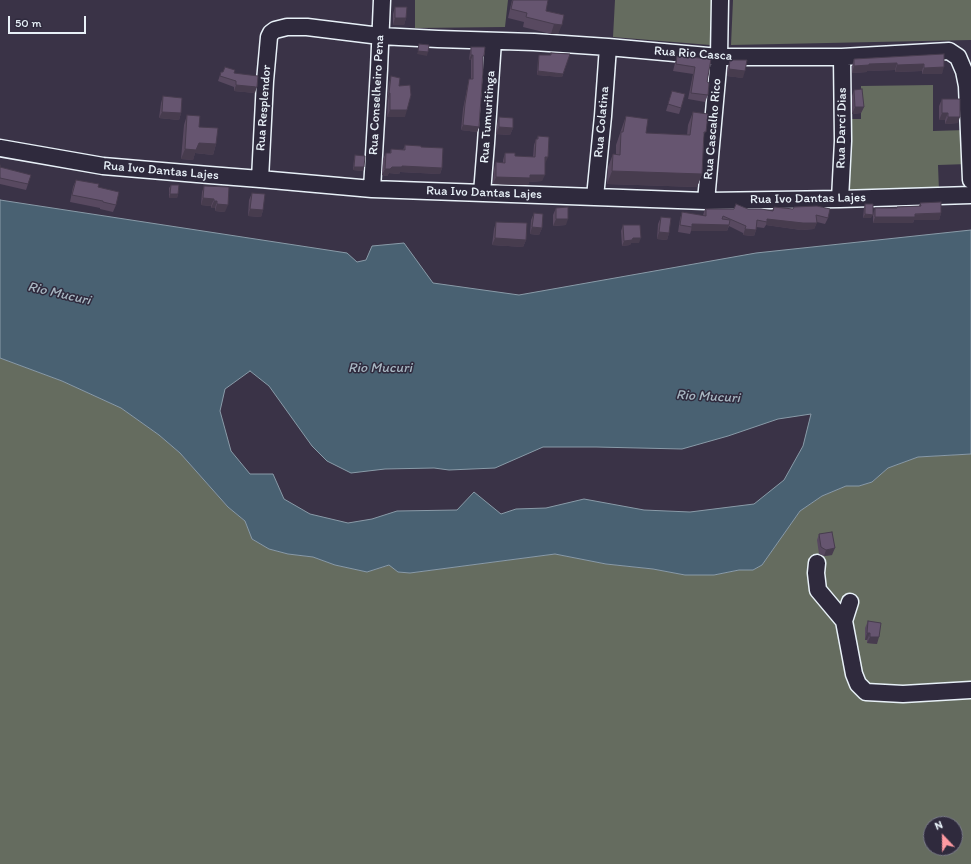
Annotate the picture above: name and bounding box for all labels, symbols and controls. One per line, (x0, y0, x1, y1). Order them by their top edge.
scale bar (10, 8, 88, 34)
text: 50 m (15, 16, 41, 30)
street label: Rua Conselheiro Pena (366, 34, 388, 156)
street label: Rua Rio Casca (653, 43, 733, 65)
street label: Rua Resplendor (253, 64, 275, 152)
street label: Rua Tumuritinga (477, 70, 499, 164)
street label: Rua Cascalho Rico (701, 78, 725, 180)
street label: Rua Colatina (591, 86, 613, 158)
street label: Rua Darcí Dias (833, 87, 851, 169)
street label: Rua Ivo Dantas Lajes (103, 158, 219, 184)
street label: Rua Ivo Dantas Lajes (426, 183, 542, 203)
street label: Rua Ivo Dantas Lajes (750, 190, 866, 208)
water label: Rio Mucuri (26, 279, 92, 309)
water label: Rio Mucuri (348, 360, 412, 376)
water label: Rio Mucuri (676, 387, 740, 407)
north arrow (923, 816, 963, 856)
text: N (933, 818, 945, 833)

